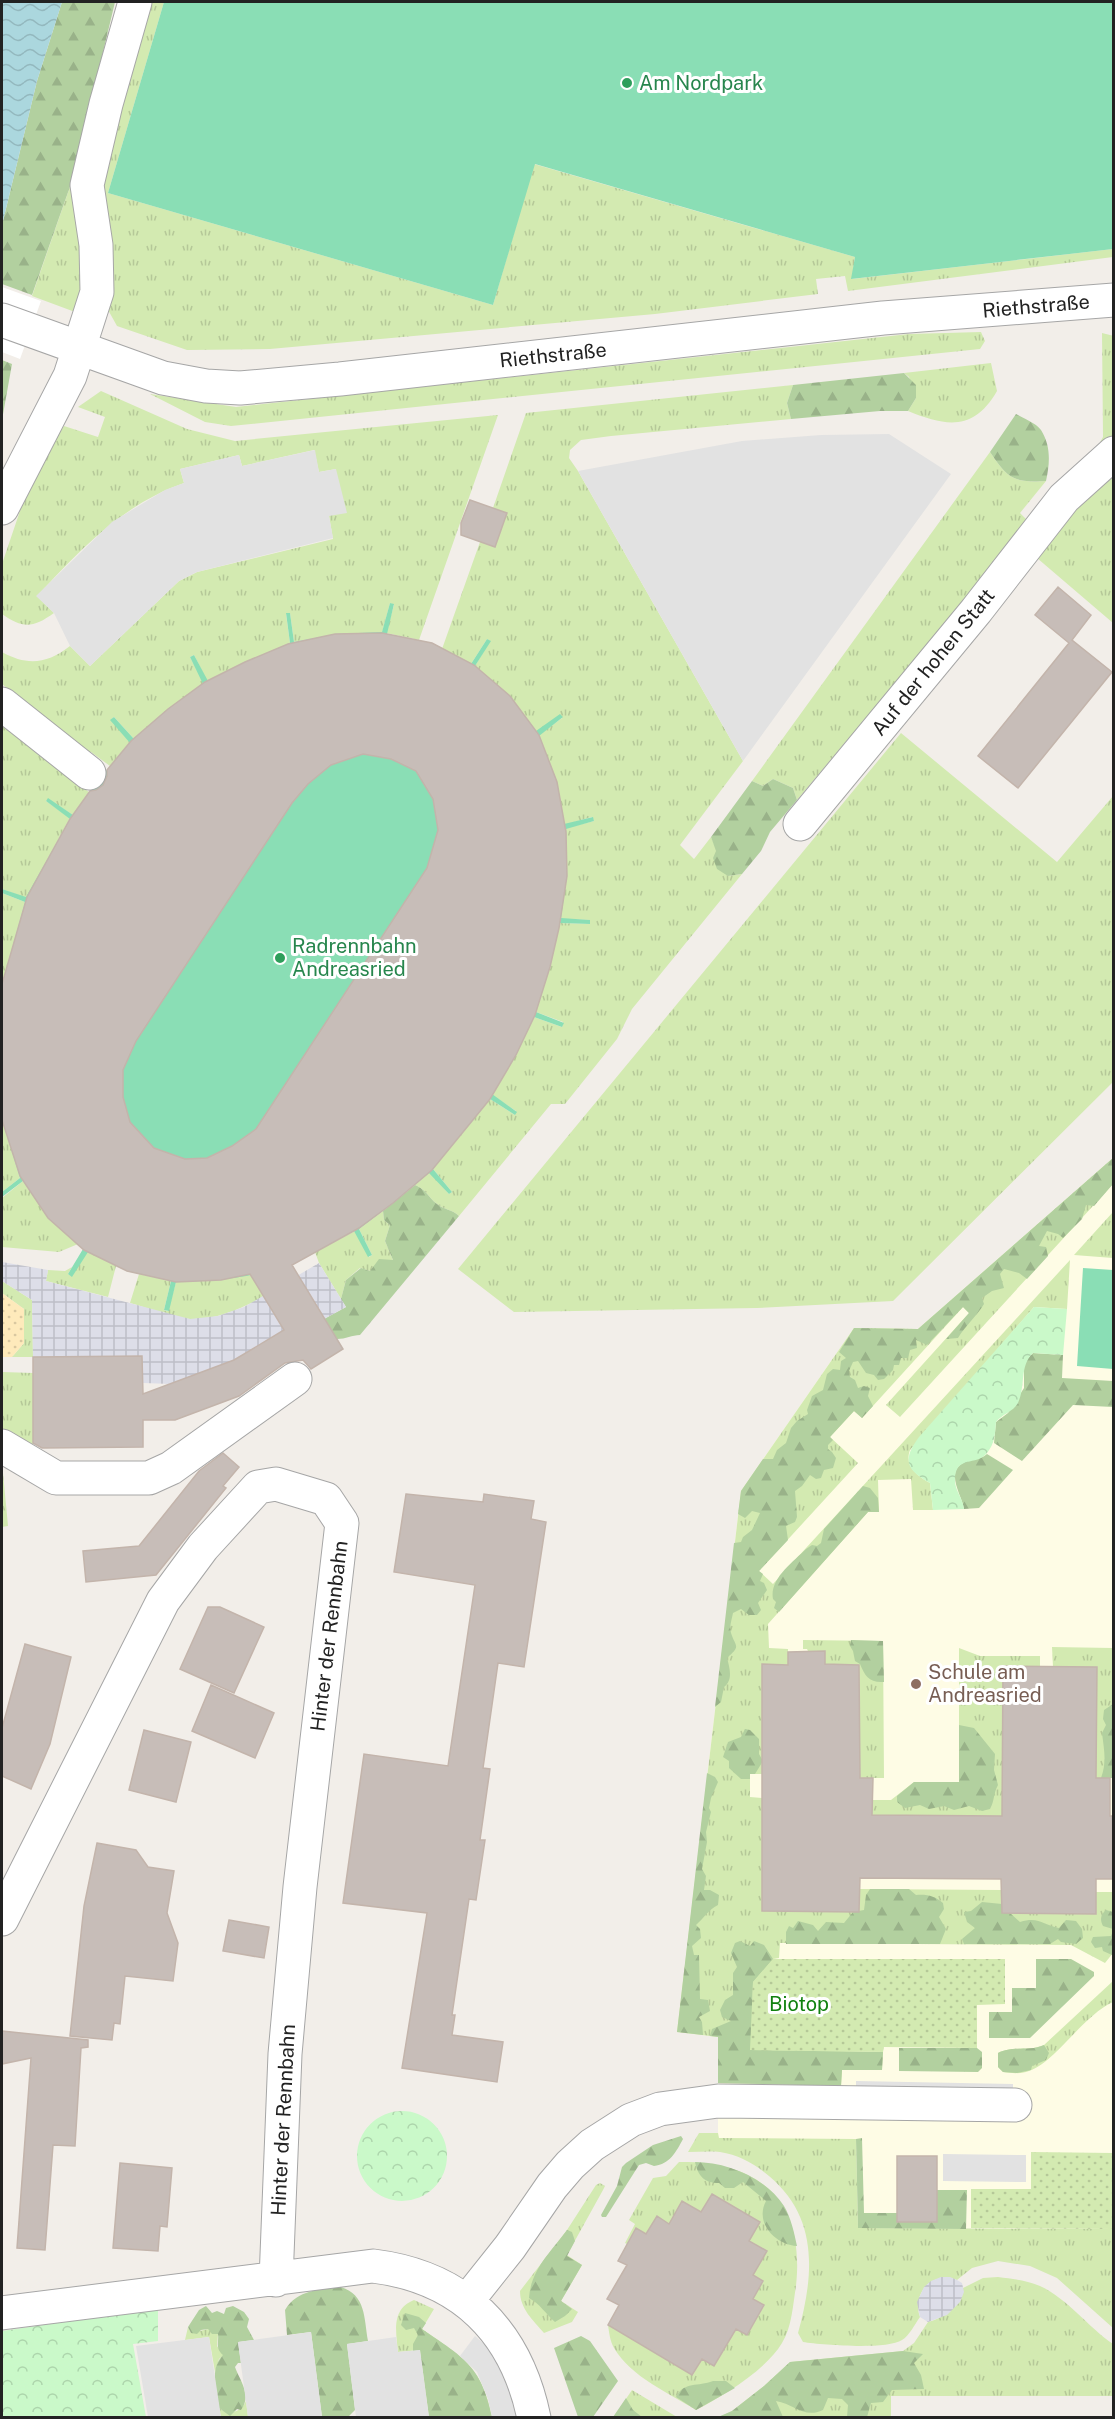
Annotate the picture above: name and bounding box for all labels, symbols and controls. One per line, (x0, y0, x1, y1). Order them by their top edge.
place label: Am Nordpark (639, 71, 763, 95)
marker: Am Nordpark (620, 76, 634, 90)
street label: Riethstraße (981, 289, 1091, 323)
street label: Riethstraße (498, 337, 608, 373)
street label: Auf der hohen Statt (866, 584, 1000, 740)
place label: Radrennbahn Andreasried (292, 934, 416, 981)
marker: Radrennbahn Andreasried (273, 951, 287, 965)
street label: Hinter der Rennbahn (305, 1539, 353, 1733)
place label: Schule am Andreasried (928, 1660, 1042, 1707)
marker: Schule am Andreasried (909, 1677, 923, 1691)
park label: Biotop (769, 1992, 829, 2016)
street label: Hinter der Rennbahn (266, 2023, 300, 2217)

